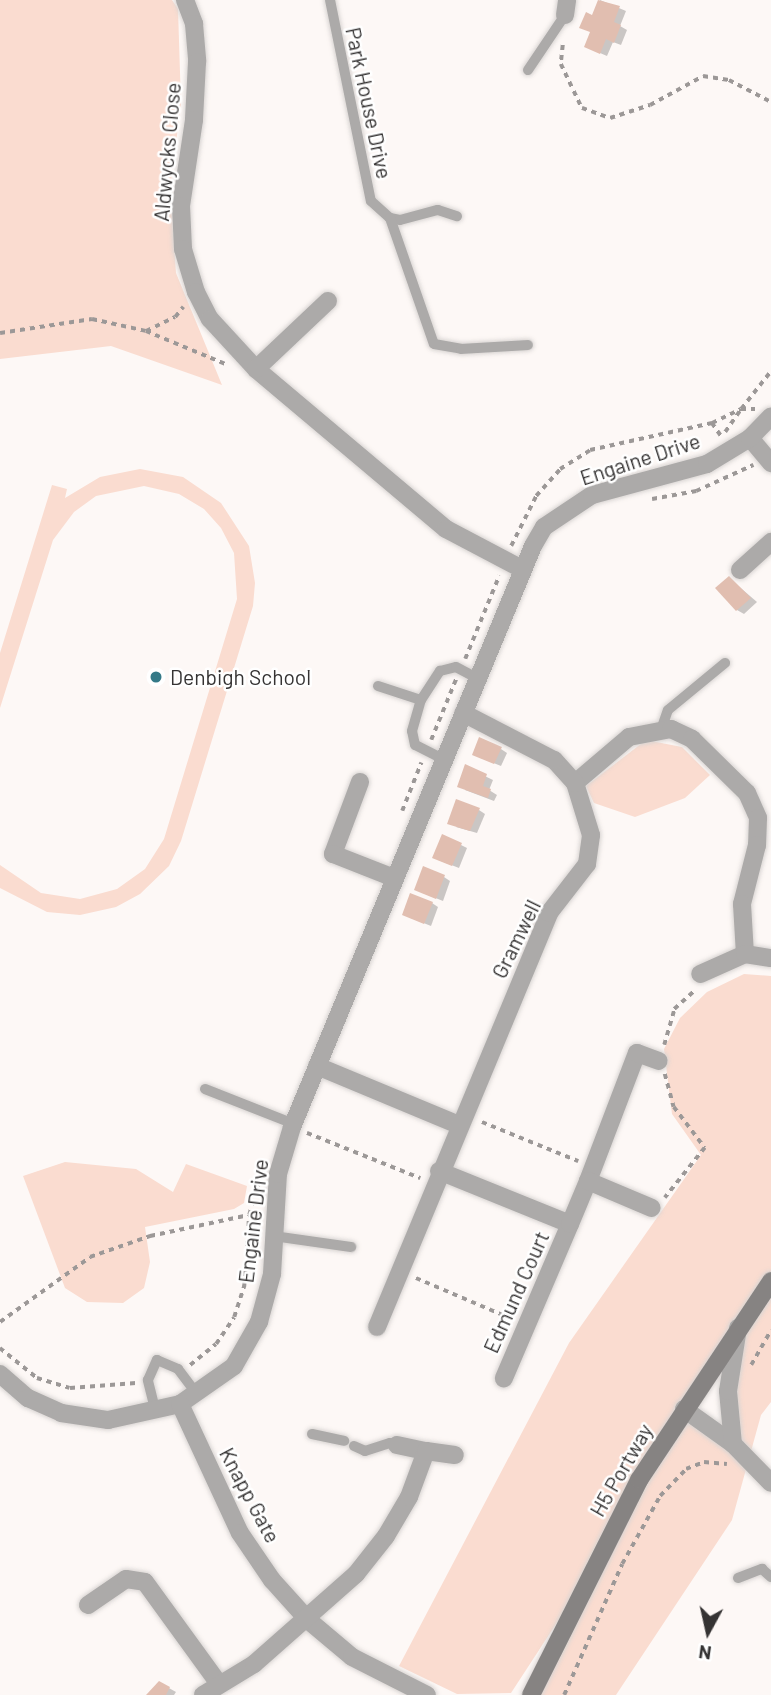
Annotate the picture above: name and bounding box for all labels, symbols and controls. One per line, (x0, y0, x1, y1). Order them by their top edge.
street label: Park House Drive (341, 25, 397, 181)
street label: Aldwycks Close (148, 81, 186, 223)
street label: Engaine Drive (577, 428, 703, 490)
place label: Denbigh School (170, 664, 311, 690)
marker: Denbigh School (148, 669, 164, 685)
street label: Gramwell (486, 896, 546, 982)
street label: Engaine Drive (233, 1158, 273, 1284)
street label: Edmund Court (478, 1227, 554, 1357)
street label: H5 Portway (584, 1419, 658, 1521)
street label: Knapp Gate (214, 1443, 286, 1547)
north arrow (673, 1597, 743, 1667)
text: N (697, 1641, 713, 1666)

